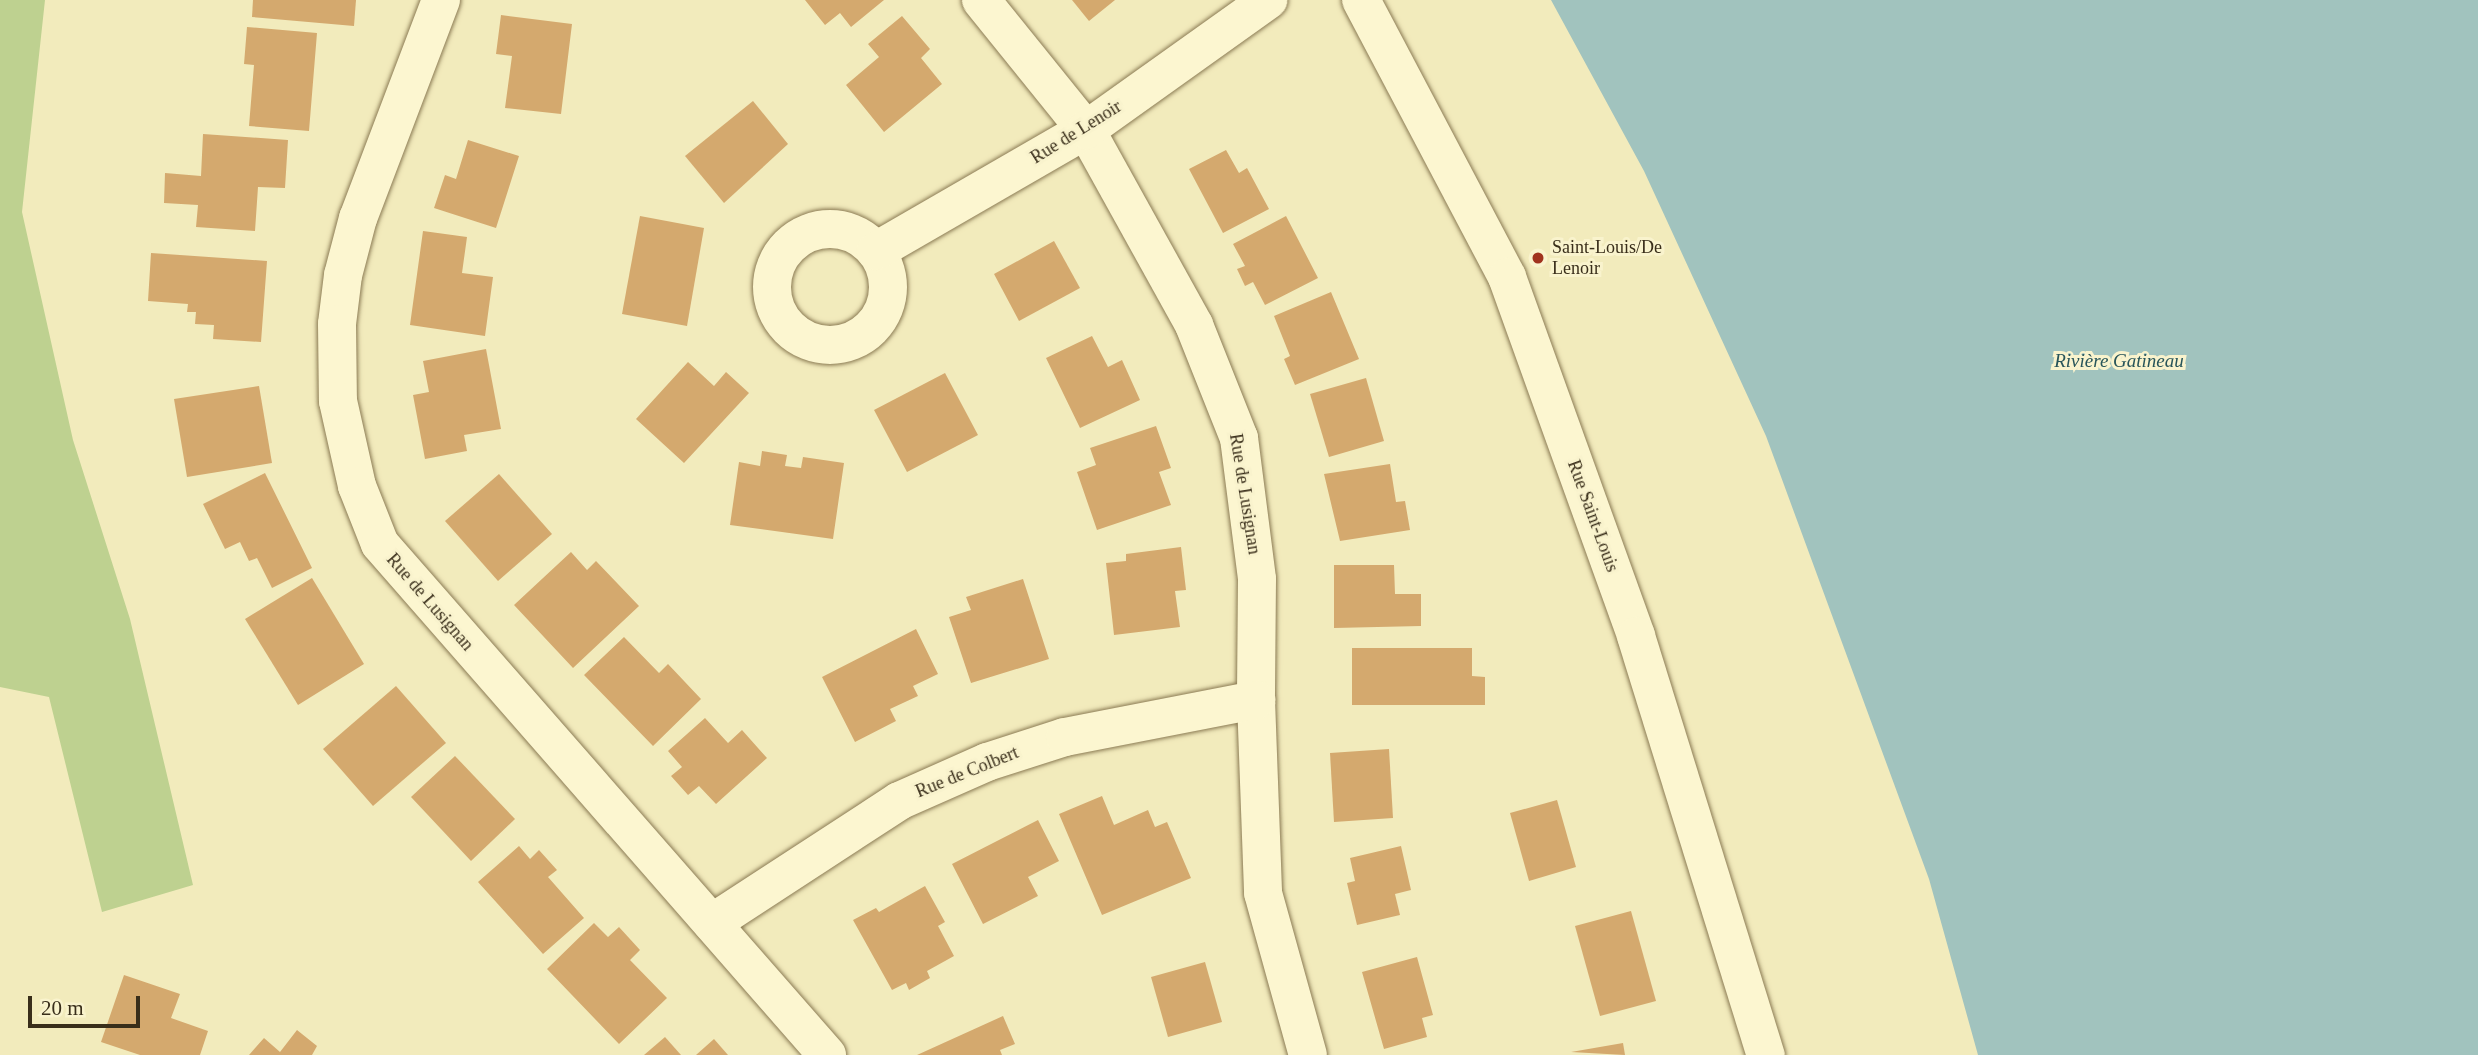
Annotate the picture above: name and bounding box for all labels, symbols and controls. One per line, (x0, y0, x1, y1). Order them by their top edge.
street label: Rue de Lenoir (1027, 96, 1125, 168)
place label: Saint-Louis/De Lenoir (1552, 237, 1662, 280)
marker: Saint-Louis/De Lenoir (1530, 250, 1546, 266)
water label: Rivière Gatineau (2054, 350, 2184, 372)
street label: Rue de Lusignan (1225, 432, 1265, 556)
street label: Rue Saint-Louis (1563, 457, 1623, 575)
street label: Rue de Lusignan (382, 549, 478, 655)
street label: Rue de Colbert (912, 742, 1022, 802)
scale bar (32, 982, 144, 1026)
text: 20 m (41, 996, 84, 1020)

